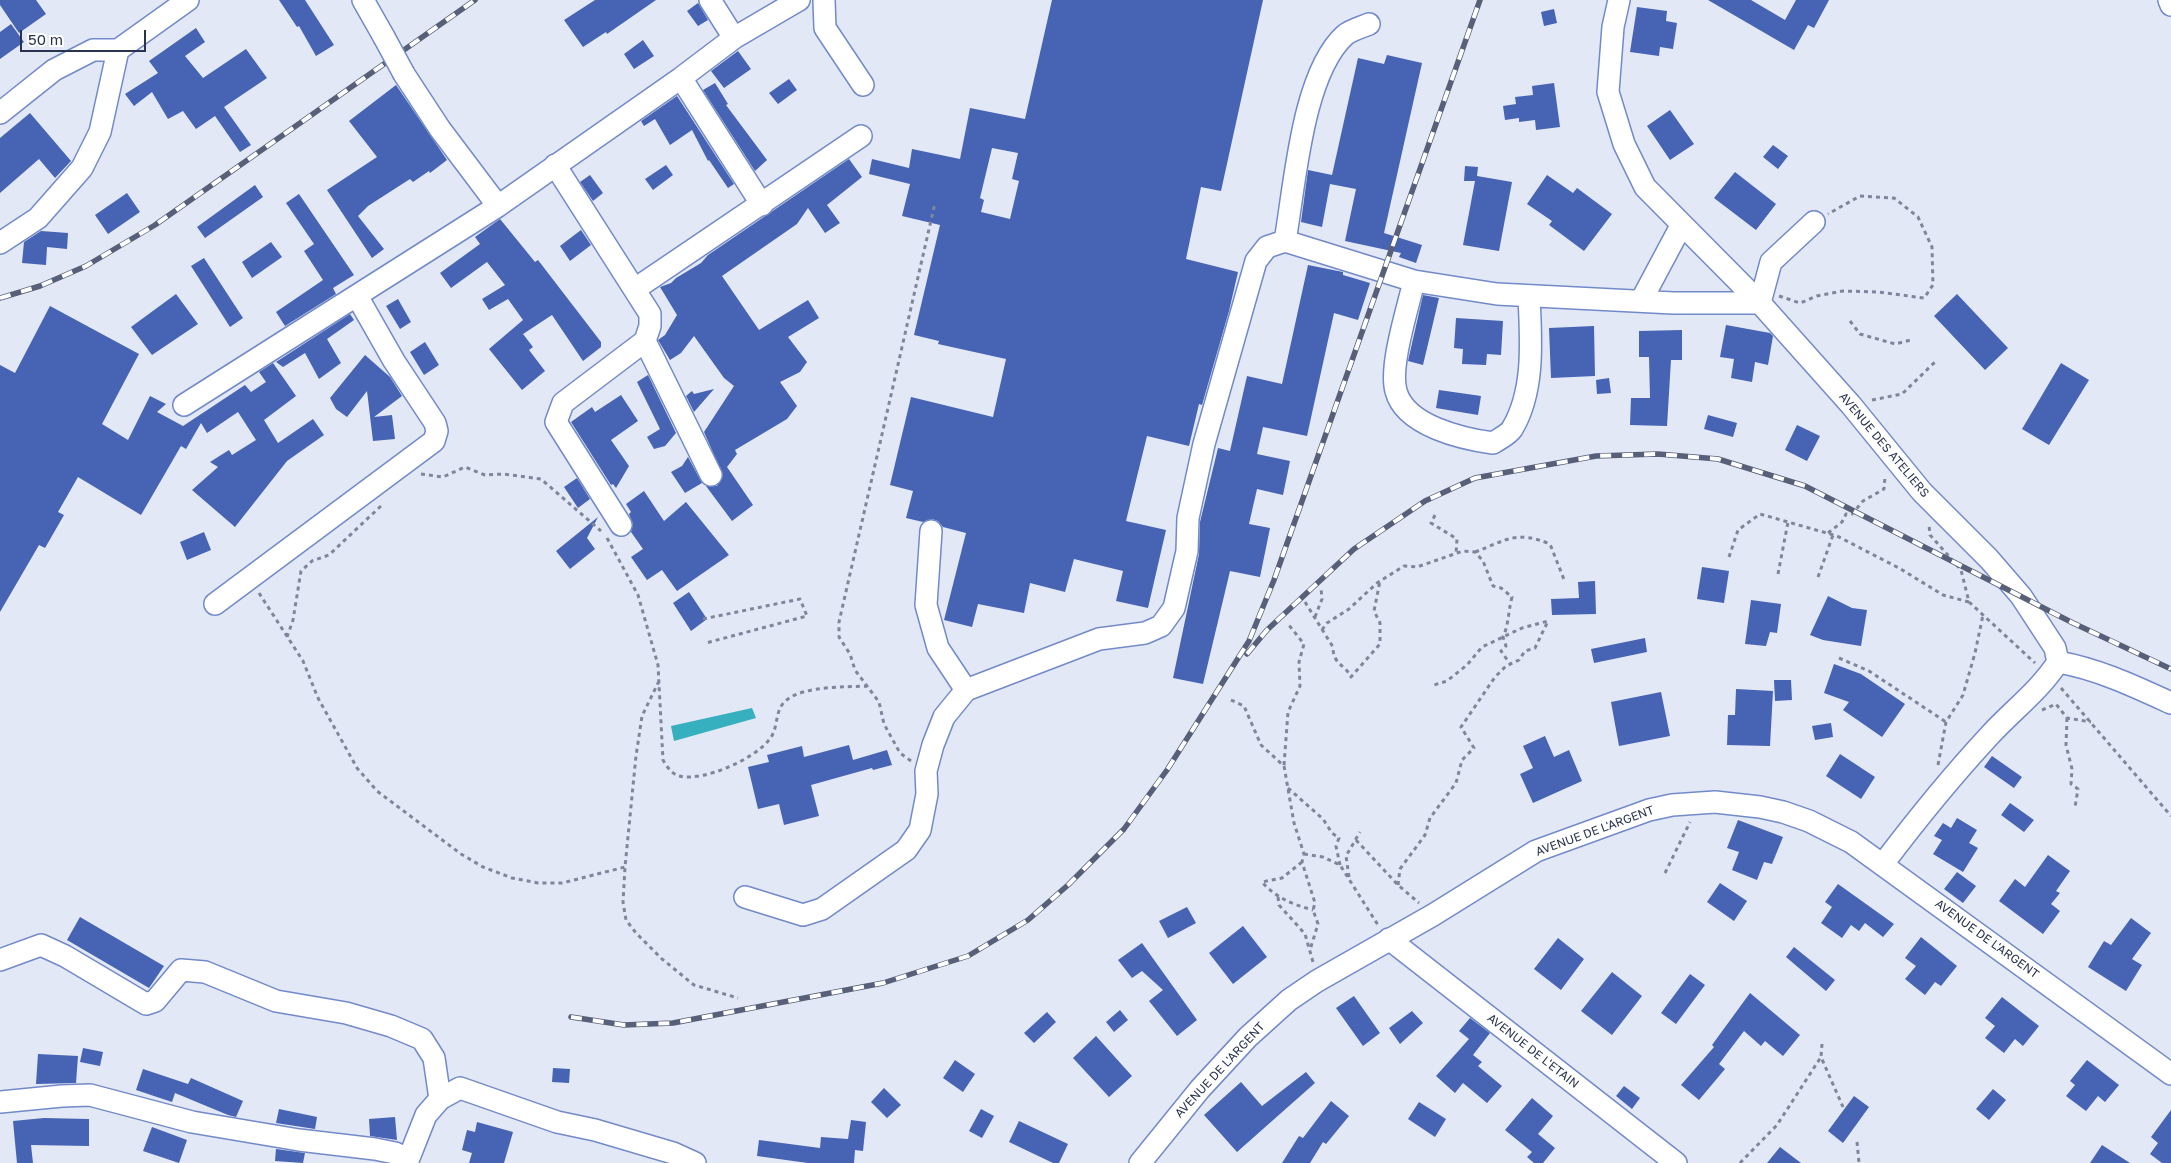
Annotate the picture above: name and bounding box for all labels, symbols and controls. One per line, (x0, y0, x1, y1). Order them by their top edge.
scale bar (22, 20, 149, 52)
text: 50 m (28, 30, 63, 48)
street label: AVENUE DES ATELIERS (1836, 390, 1932, 500)
street label: AVENUE DE L'ARGENT (1534, 803, 1656, 859)
street label: AVENUE DE L'ARGENT (1932, 896, 2042, 982)
street label: AVENUE DE L'ETAIN (1484, 1011, 1582, 1091)
street label: AVENUE DE L'ARGENT (1172, 1019, 1268, 1121)

